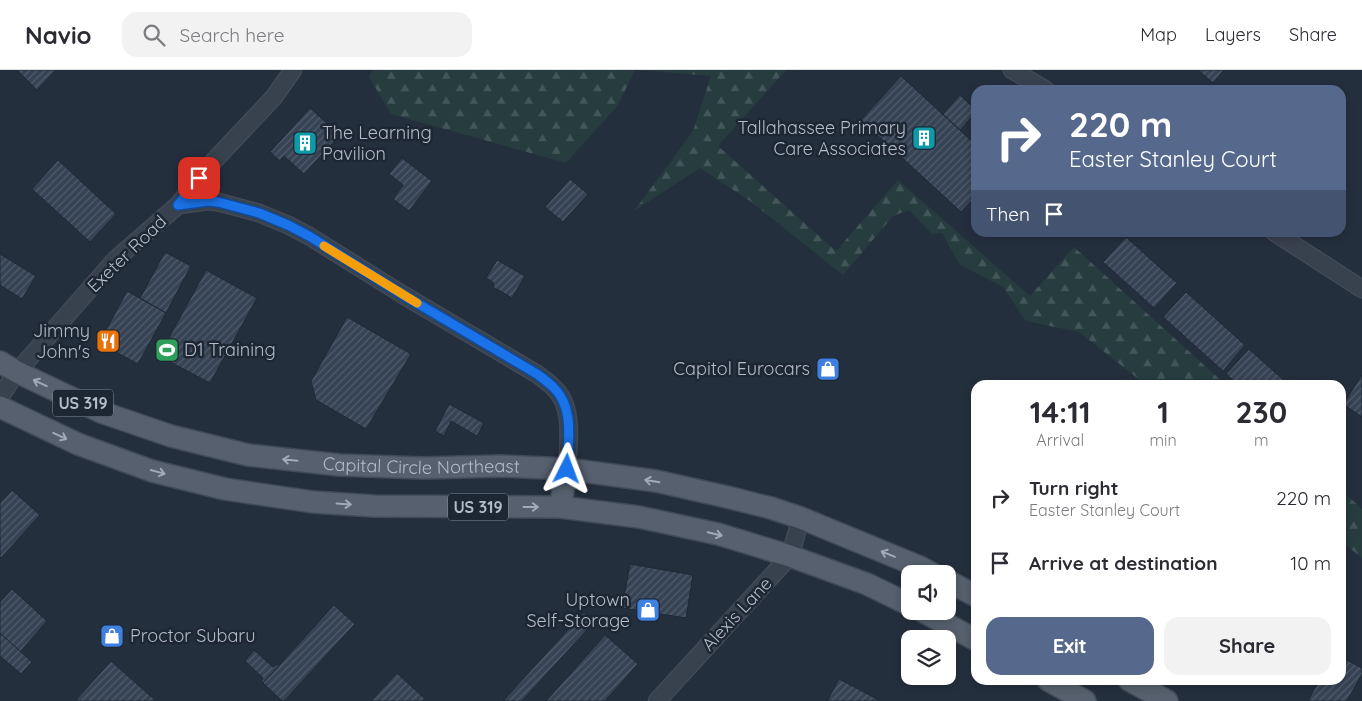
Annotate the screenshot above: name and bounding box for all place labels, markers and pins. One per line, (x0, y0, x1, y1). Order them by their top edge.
place label: Tallahassee Primary Care Associates (738, 116, 906, 160)
place label: The Learning Pavilion (322, 121, 432, 165)
building icon: Tallahassee Primary Care Associates (911, 125, 937, 151)
building icon: The Learning Pavilion (292, 130, 318, 156)
pin (178, 157, 220, 199)
place label: Jimmy John's (33, 319, 90, 363)
restaurant icon: Jimmy John's (95, 328, 121, 354)
sports icon: D1 Training (154, 337, 180, 363)
place label: D1 Training (184, 338, 276, 361)
shop icon: Capitol Eurocars (815, 356, 841, 382)
place label: Capitol Eurocars (673, 357, 810, 380)
place label: Uptown Self-Storage (526, 588, 630, 632)
shop icon: Uptown Self-Storage (635, 597, 661, 623)
shop icon: Proctor Subaru (99, 623, 125, 649)
place label: Proctor Subaru (130, 624, 256, 647)

